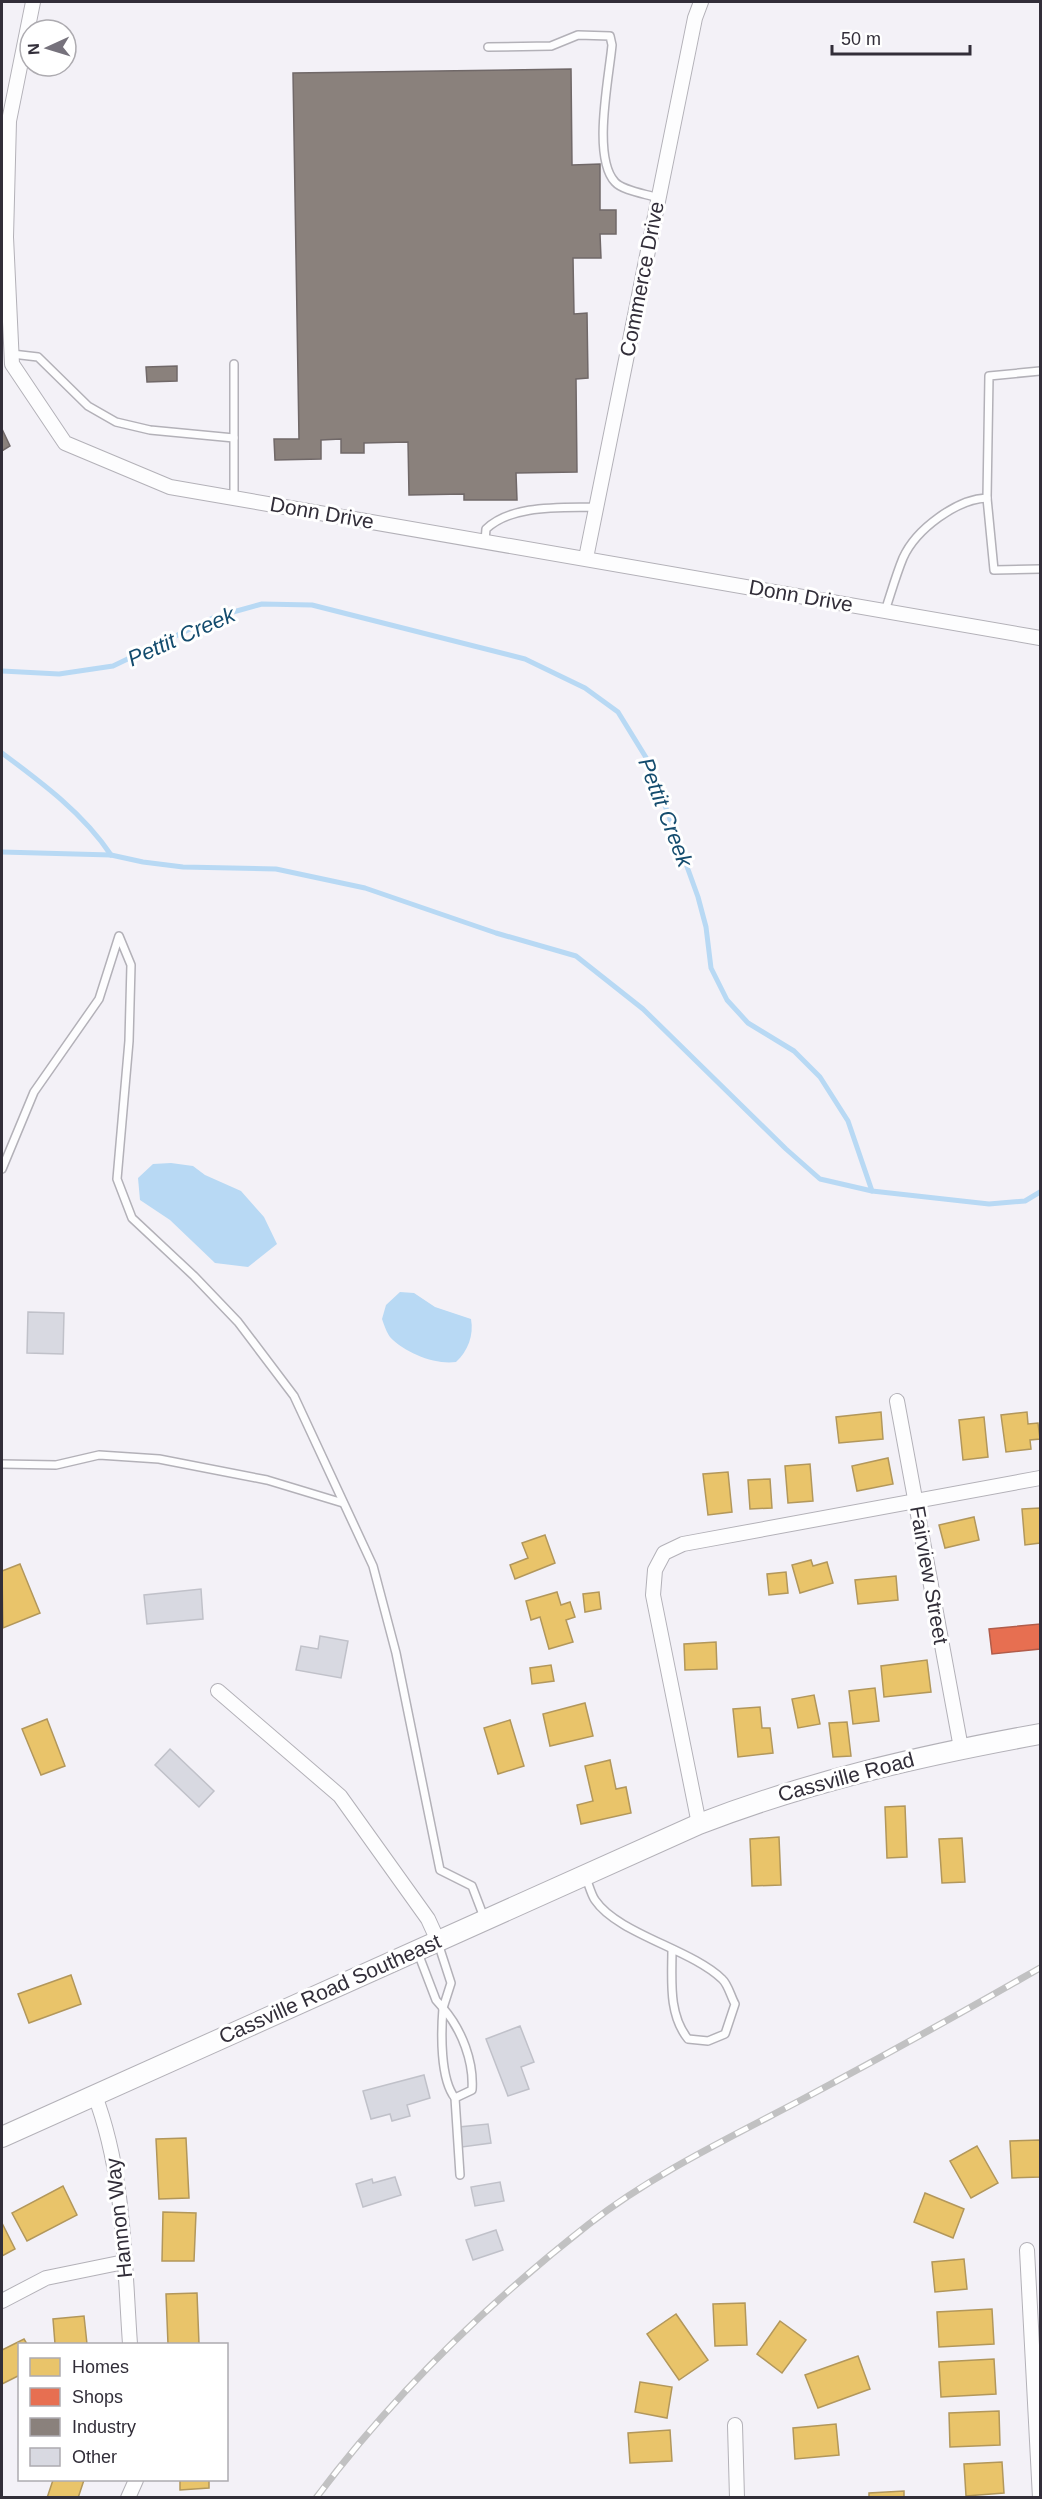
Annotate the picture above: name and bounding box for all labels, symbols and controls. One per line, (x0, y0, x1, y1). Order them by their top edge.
north arrow (18, 18, 78, 78)
scale bar (832, 18, 970, 56)
text: 50 m (841, 29, 881, 49)
text: N (25, 43, 42, 55)
street label: Commerce Drive (615, 199, 668, 358)
street label: Donn Drive (268, 492, 376, 533)
street label: Donn Drive (747, 575, 855, 616)
water label: Pettit Creek (124, 601, 240, 671)
water label: Pettit Creek (633, 754, 698, 871)
street label: Fairview Street (906, 1504, 953, 1646)
street label: Cassville Road (775, 1747, 916, 1806)
street label: Cassville Road Southeast (215, 1929, 444, 2048)
street label: Hannon Way (101, 2156, 136, 2279)
legend (18, 2343, 228, 2481)
text: Homes (72, 2357, 129, 2377)
text: Shops (72, 2387, 123, 2407)
text: Industry (72, 2417, 136, 2437)
text: Other (72, 2447, 117, 2467)

